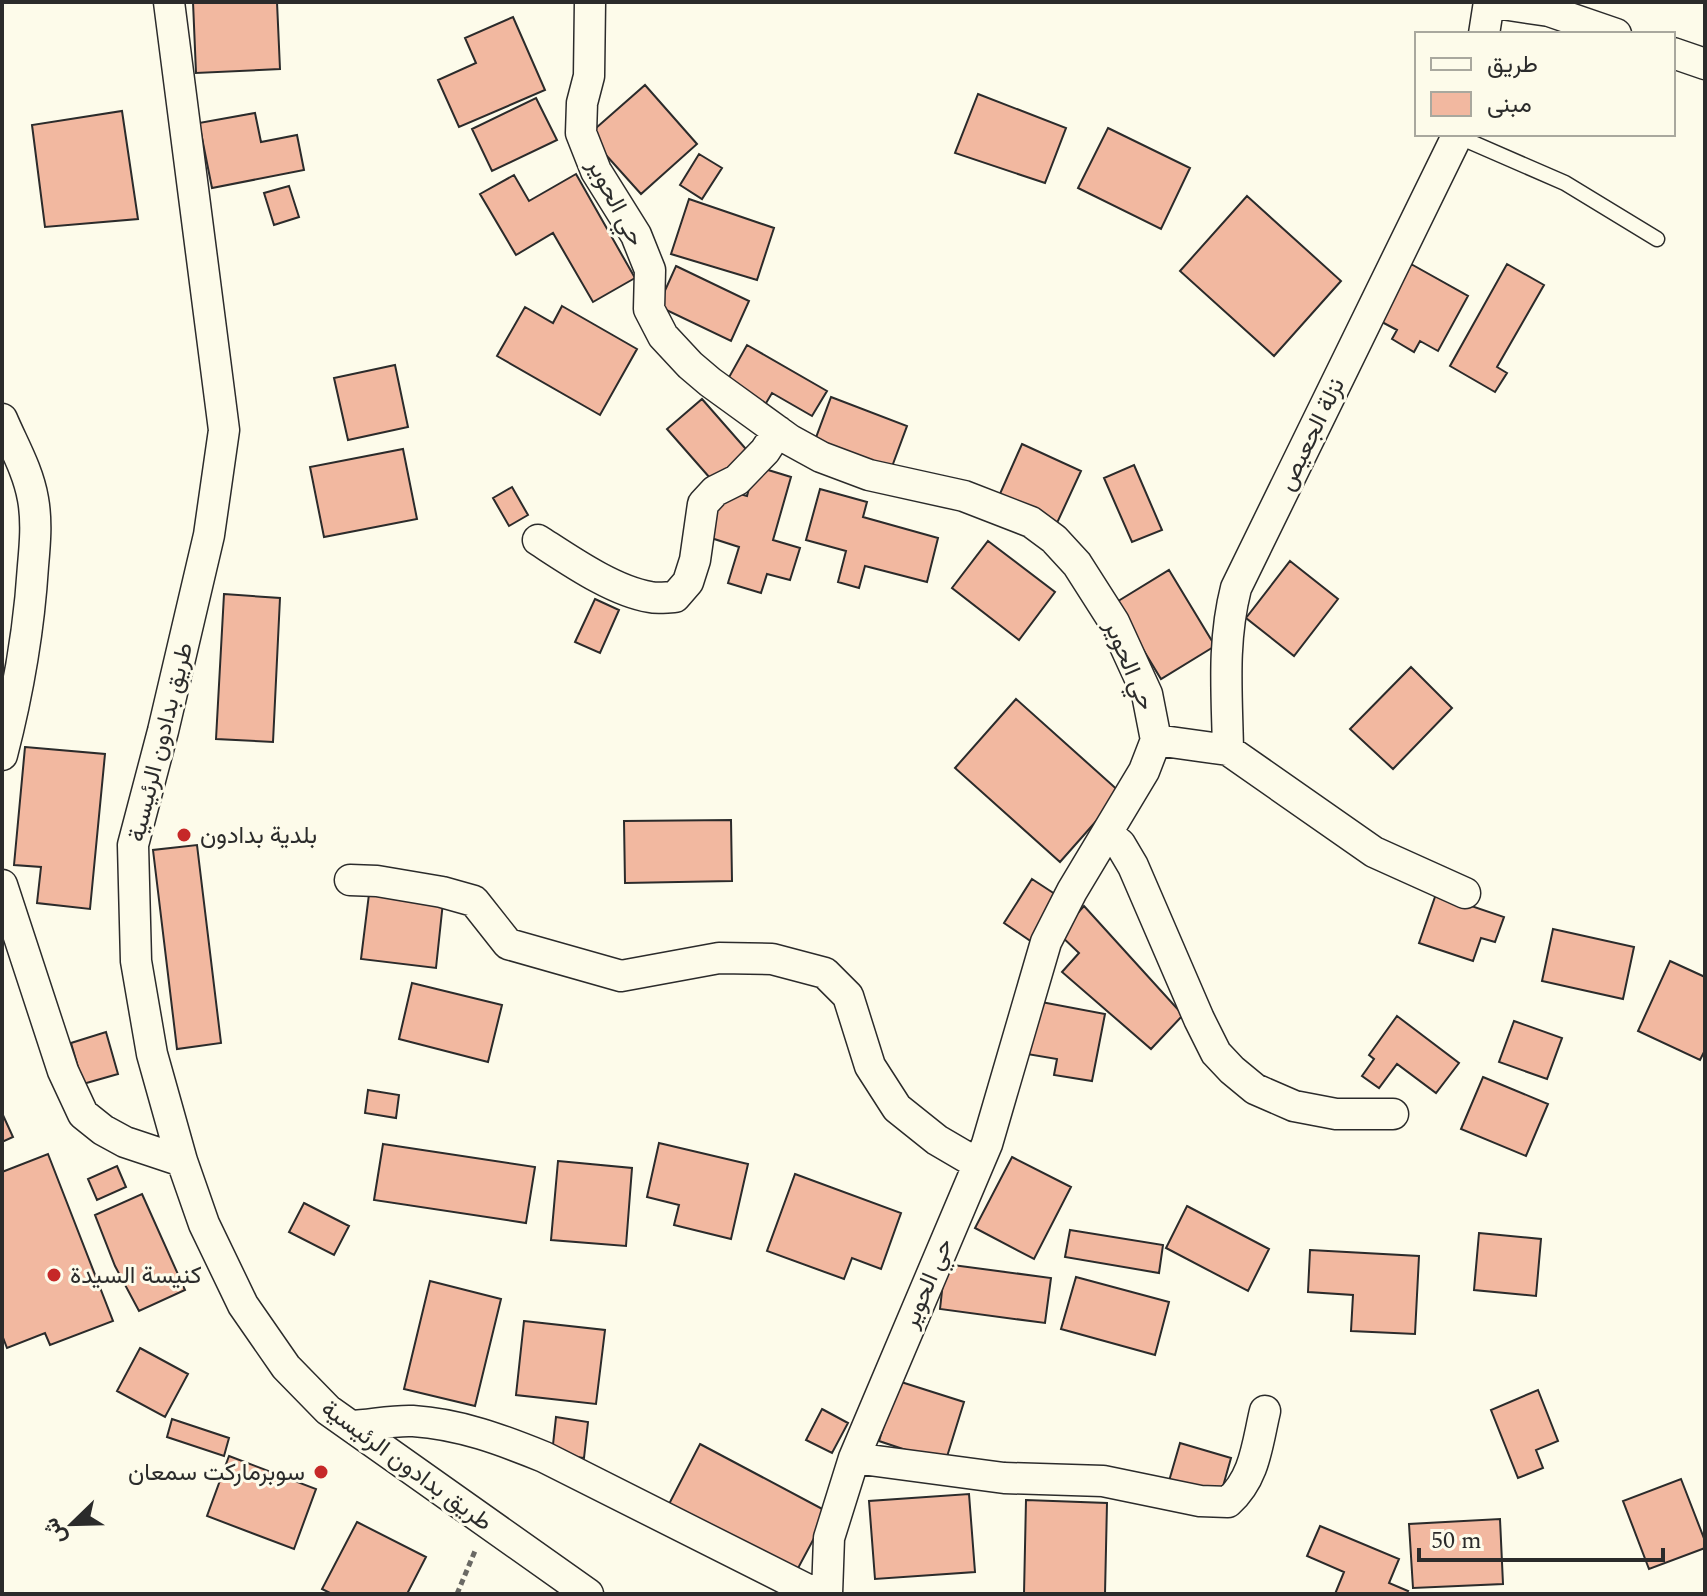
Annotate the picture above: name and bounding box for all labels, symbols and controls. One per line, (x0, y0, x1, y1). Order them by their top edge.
legend (1415, 32, 1675, 136)
text: طريق (1487, 47, 1538, 83)
text: مبنى (1487, 87, 1532, 123)
street label: حي الحوير (577, 151, 653, 253)
street label: نزلة الجعيص (1269, 372, 1355, 497)
street label: حي الحوير (1094, 614, 1164, 716)
street label: طريق بدادون الرئيسية (119, 639, 203, 846)
place label: بلدية بدادون (200, 818, 317, 854)
marker: بلدية بدادون (175, 826, 193, 844)
street label: حي الحوير (892, 1233, 963, 1335)
place label: كنيسة السيدة (70, 1258, 202, 1294)
marker: كنيسة السيدة (45, 1266, 63, 1284)
street label: طريق بدادون الرئيسية (313, 1391, 500, 1540)
place label: سوبرماركت سمعان (128, 1455, 305, 1491)
marker: سوبرماركت سمعان (312, 1463, 330, 1481)
north arrow (32, 1484, 112, 1564)
scale bar (1419, 1512, 1663, 1562)
text: ش (35, 1513, 75, 1550)
text: 50 m (1431, 1523, 1482, 1559)

